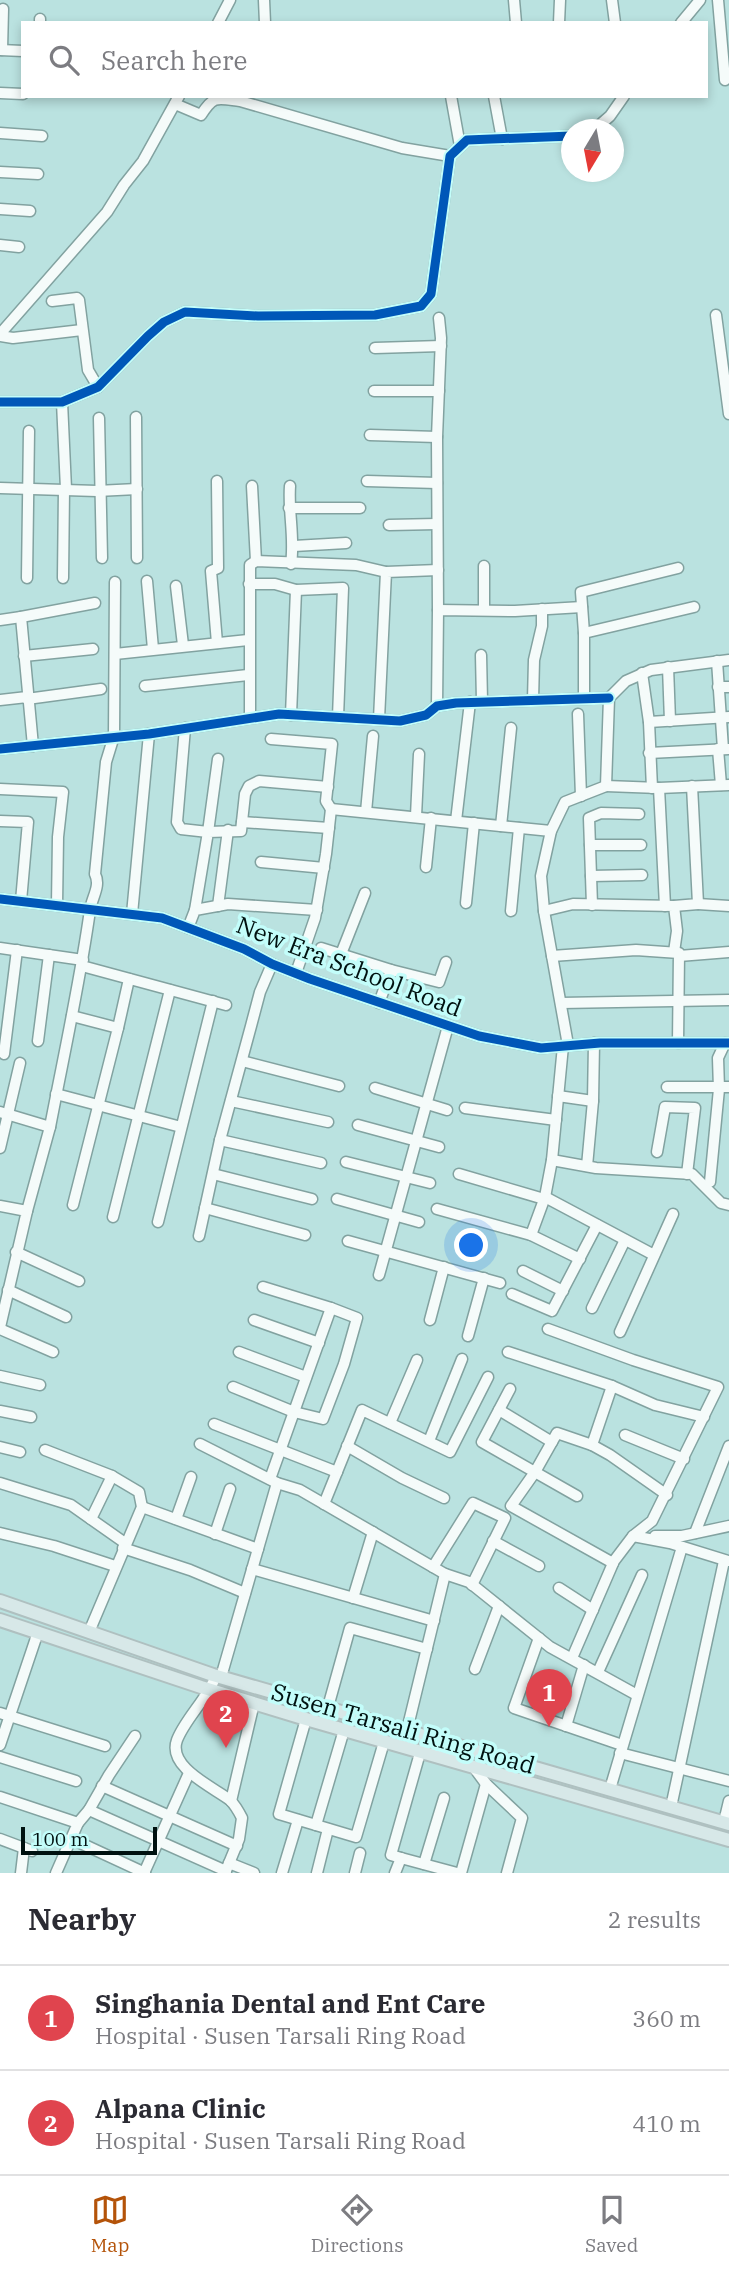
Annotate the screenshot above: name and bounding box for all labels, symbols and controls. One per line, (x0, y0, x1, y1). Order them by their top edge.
search box (21, 21, 708, 98)
icon: search (45, 41, 83, 79)
text: Search here (101, 43, 247, 77)
north arrow (561, 119, 624, 182)
street label: New Era School Road (232, 908, 467, 1024)
your location (454, 1228, 488, 1262)
pin: 1 (526, 1669, 572, 1727)
street label: Susen Tarsali Ring Road (268, 1675, 539, 1781)
pin: 2 (203, 1690, 249, 1748)
scale bar (21, 1824, 158, 1856)
text: 100 m (32, 1827, 89, 1851)
text: Nearby (28, 1899, 136, 1938)
text: 2 results (608, 1904, 701, 1934)
text: Singhania Dental and Ent Care (95, 1986, 486, 2020)
text: 1 (44, 2003, 58, 2033)
text: 360 m (632, 2003, 701, 2033)
text: Hospital · Susen Tarsali Ring Road (95, 2020, 466, 2050)
text: Alpana Clinic (95, 2091, 266, 2125)
text: 2 (44, 2108, 58, 2138)
text: 410 m (632, 2108, 701, 2138)
text: Hospital · Susen Tarsali Ring Road (95, 2125, 466, 2155)
tab: Map (91, 2191, 129, 2257)
tab: Directions (311, 2191, 404, 2257)
tab: Saved (585, 2191, 638, 2257)

